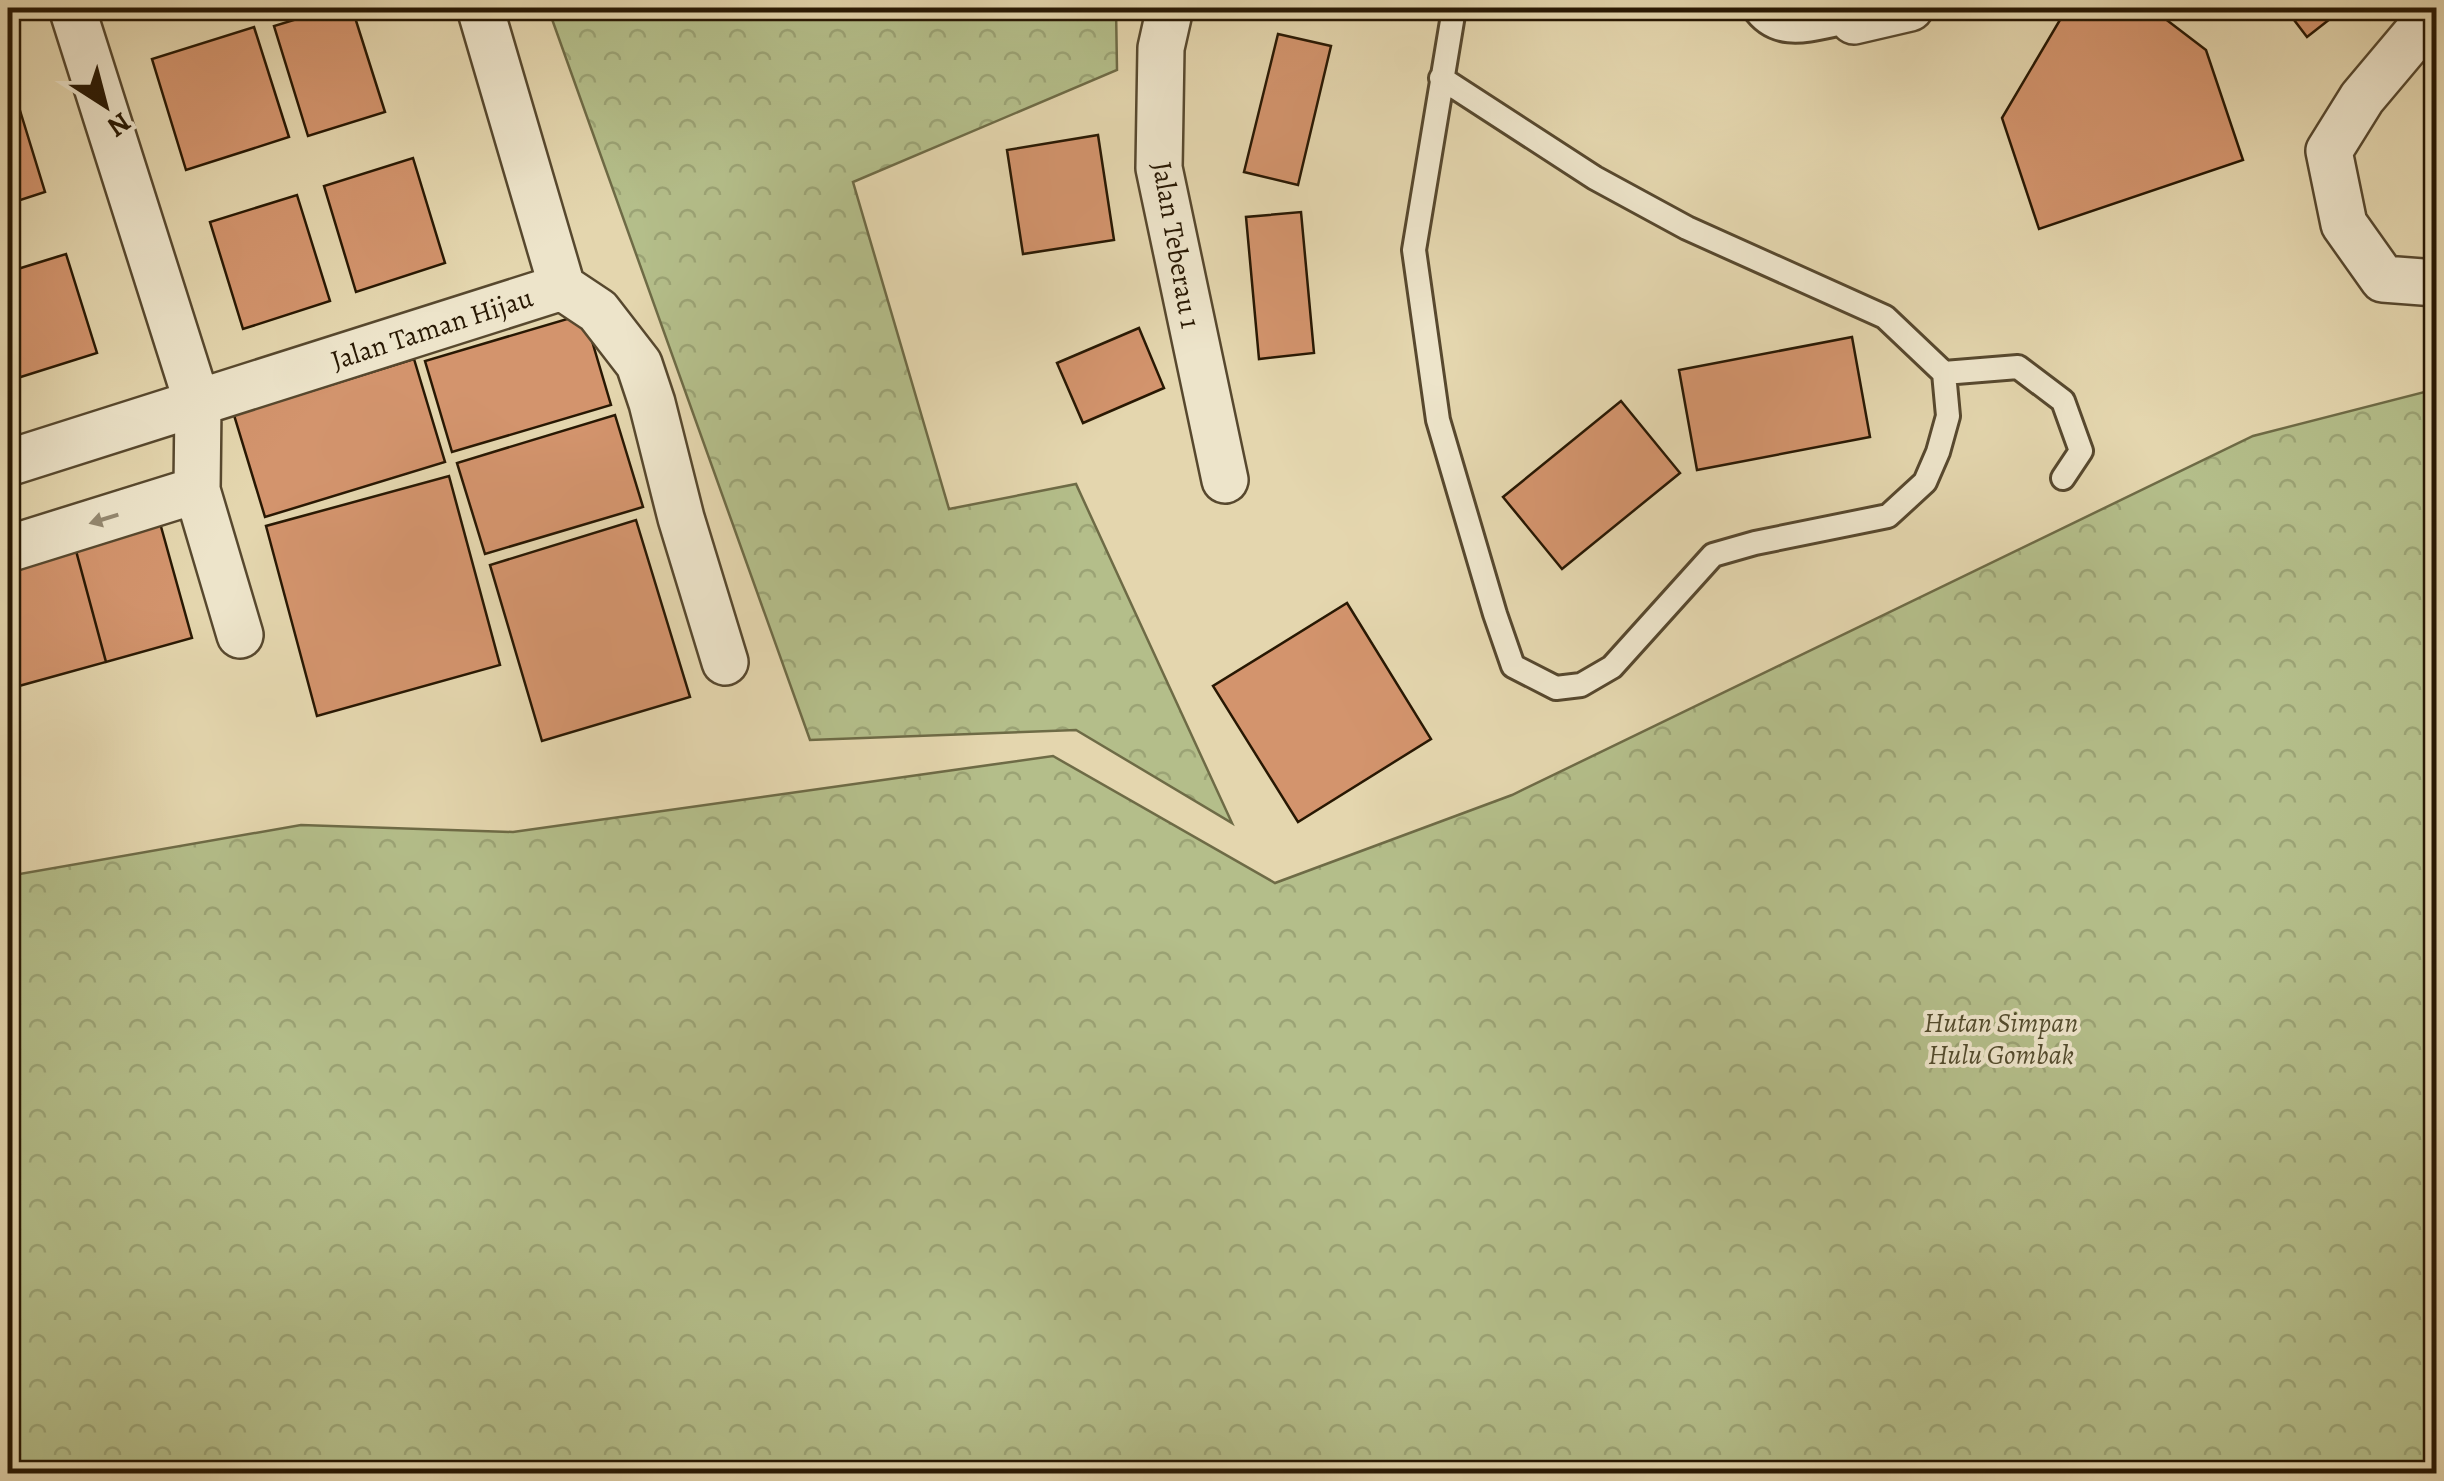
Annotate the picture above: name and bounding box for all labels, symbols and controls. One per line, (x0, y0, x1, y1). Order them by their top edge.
north arrow (55, 55, 155, 155)
text: N (100, 103, 139, 146)
street label: Jalan Teberau 1 (1143, 159, 1209, 331)
street label: Jalan Taman Hijau (326, 278, 539, 380)
one-way arrow (89, 512, 119, 527)
park label: Hutan Simpan Hulu Gombak (1924, 1004, 2078, 1074)

